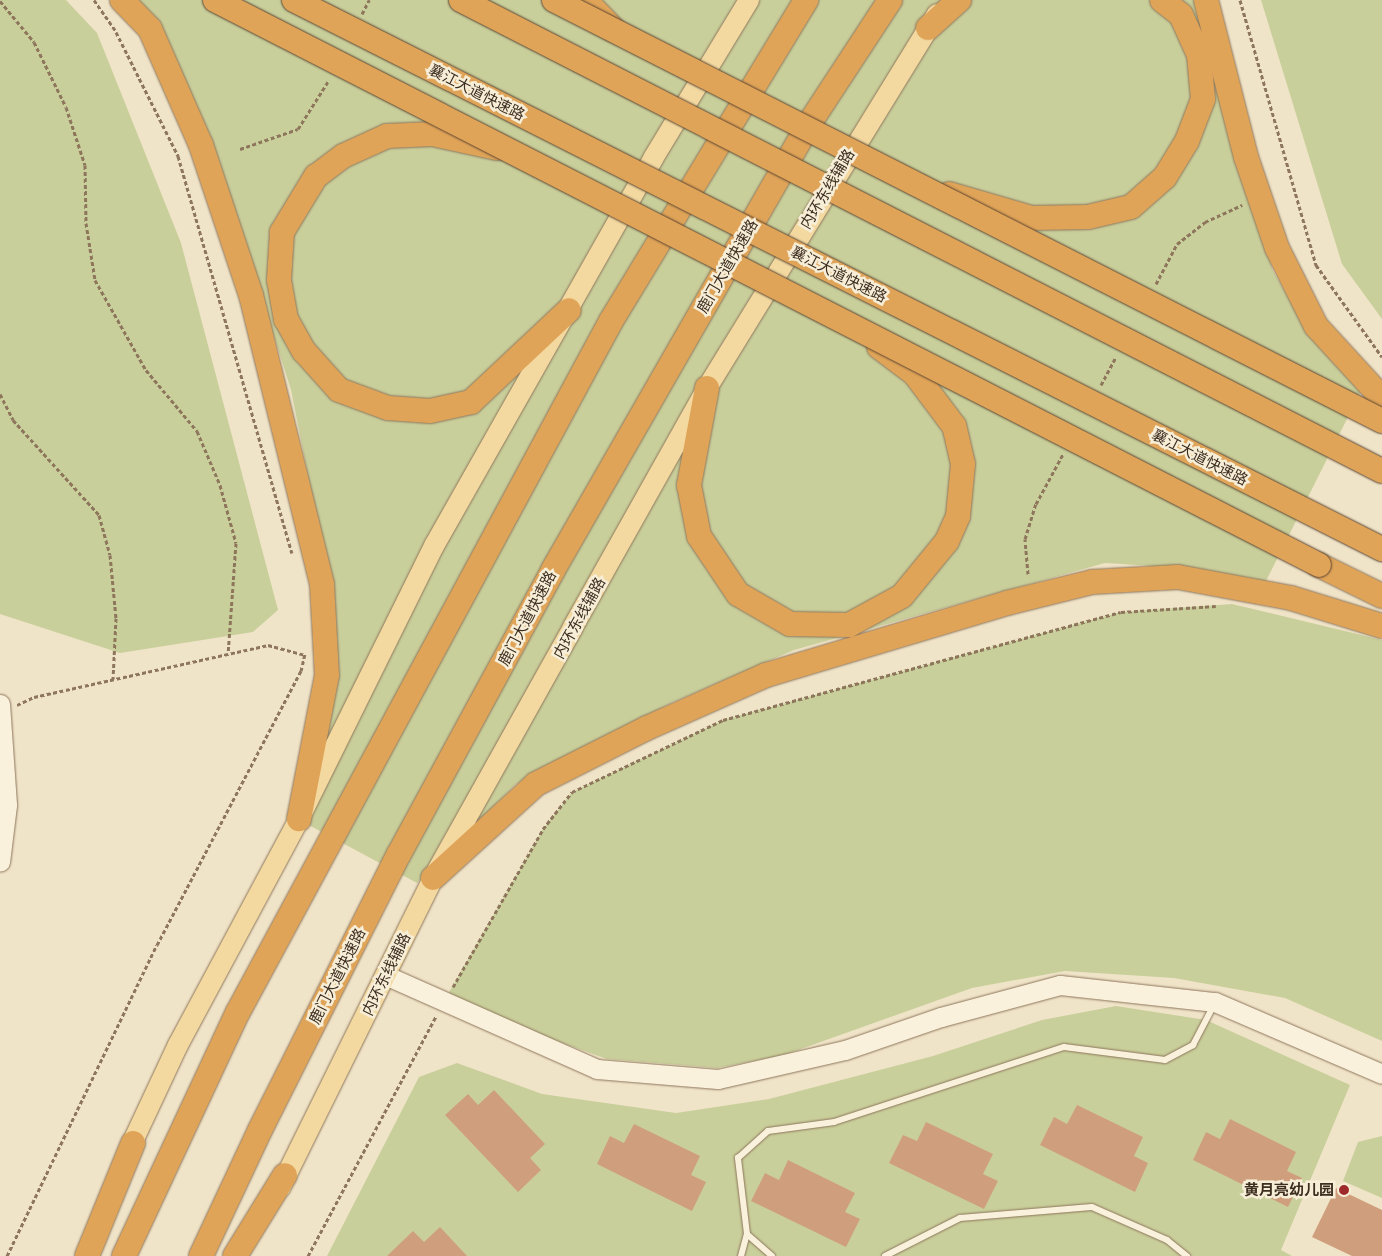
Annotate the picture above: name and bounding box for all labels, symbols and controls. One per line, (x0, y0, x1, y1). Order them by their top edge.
street label: 襄江大道快速路 (426, 60, 528, 124)
street label: 内环东线辅路 (796, 146, 858, 232)
street label: 鹿门大道快速路 (693, 216, 761, 316)
street label: 襄江大道快速路 (788, 242, 890, 306)
street label: 襄江大道快速路 (1149, 425, 1251, 489)
street label: 鹿门大道快速路 (494, 567, 560, 669)
street label: 内环东线辅路 (549, 574, 609, 662)
street label: 鹿门大道快速路 (305, 925, 369, 1027)
street label: 内环东线辅路 (358, 930, 414, 1018)
place label: 黄月亮幼儿园 (1244, 1181, 1334, 1199)
marker: 黄月亮幼儿园 (1338, 1184, 1350, 1196)

